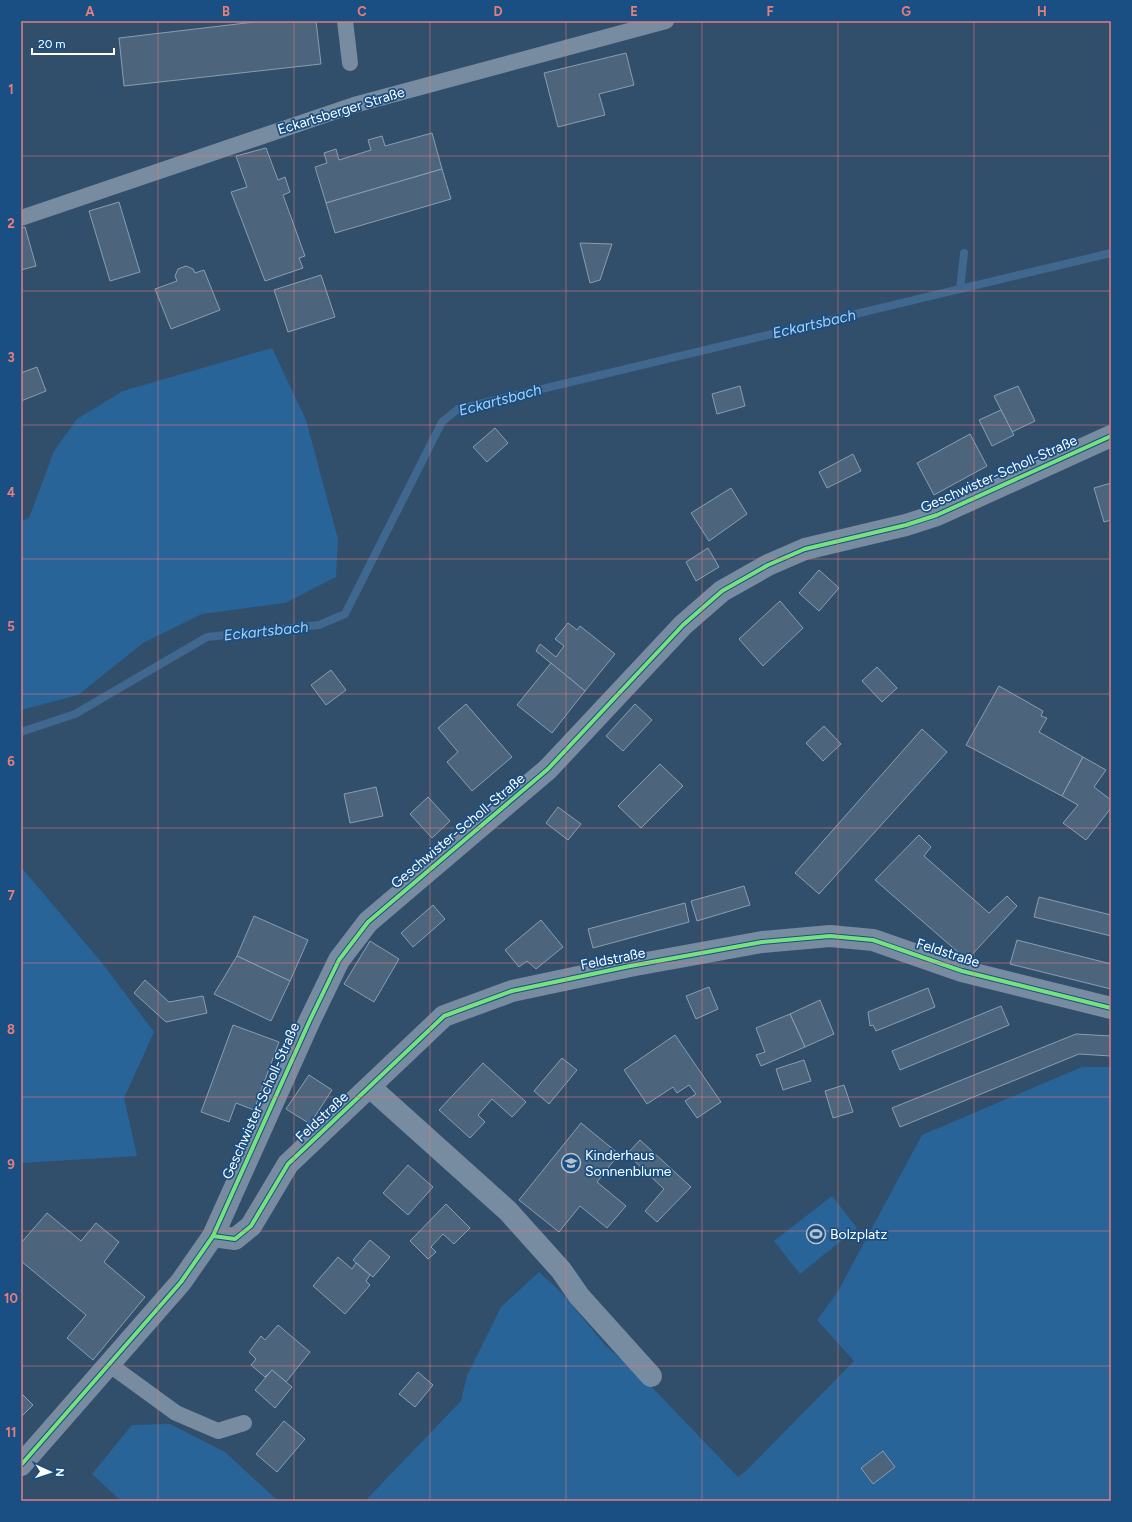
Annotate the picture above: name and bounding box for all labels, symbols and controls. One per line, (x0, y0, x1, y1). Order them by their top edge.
text: A (85, 4, 95, 19)
text: B (222, 4, 230, 19)
text: C (357, 4, 367, 19)
text: D (493, 4, 503, 19)
text: E (630, 4, 638, 19)
text: F (766, 4, 774, 19)
text: G (901, 4, 911, 19)
text: H (1037, 4, 1047, 19)
scale bar (32, 30, 114, 56)
text: 20 m (38, 37, 66, 51)
text: 1 (8, 82, 14, 97)
street label: Eckartsberger Straße (275, 83, 407, 138)
text: 2 (7, 216, 15, 231)
water label: Eckartsbach (771, 306, 857, 342)
text: 3 (7, 350, 15, 365)
water label: Eckartsbach (457, 380, 543, 420)
street label: Geschwister-Scholl-Straße (918, 432, 1080, 516)
text: 4 (7, 485, 15, 500)
water label: Eckartsbach (223, 618, 309, 644)
text: 5 (7, 619, 15, 634)
text: 6 (7, 754, 15, 769)
street label: Geschwister-Scholl-Straße (388, 770, 529, 892)
text: 7 (7, 888, 15, 903)
street label: Feldstraße (914, 935, 982, 971)
street label: Feldstraße (579, 944, 647, 974)
street label: Geschwister-Scholl-Straße (219, 1020, 303, 1182)
text: 8 (7, 1022, 15, 1037)
street label: Feldstraße (292, 1088, 352, 1146)
place label: Kinderhaus Sonnenblume (585, 1147, 672, 1180)
school or university icon: Kinderhaus Sonnenblume (560, 1152, 582, 1174)
text: 9 (7, 1157, 15, 1172)
sports icon: Bolzplatz (805, 1223, 827, 1245)
place label: Bolzplatz (830, 1226, 887, 1243)
text: 10 (4, 1291, 18, 1306)
text: 11 (6, 1425, 16, 1440)
north arrow (30, 1452, 70, 1492)
text: N (53, 1468, 66, 1477)

